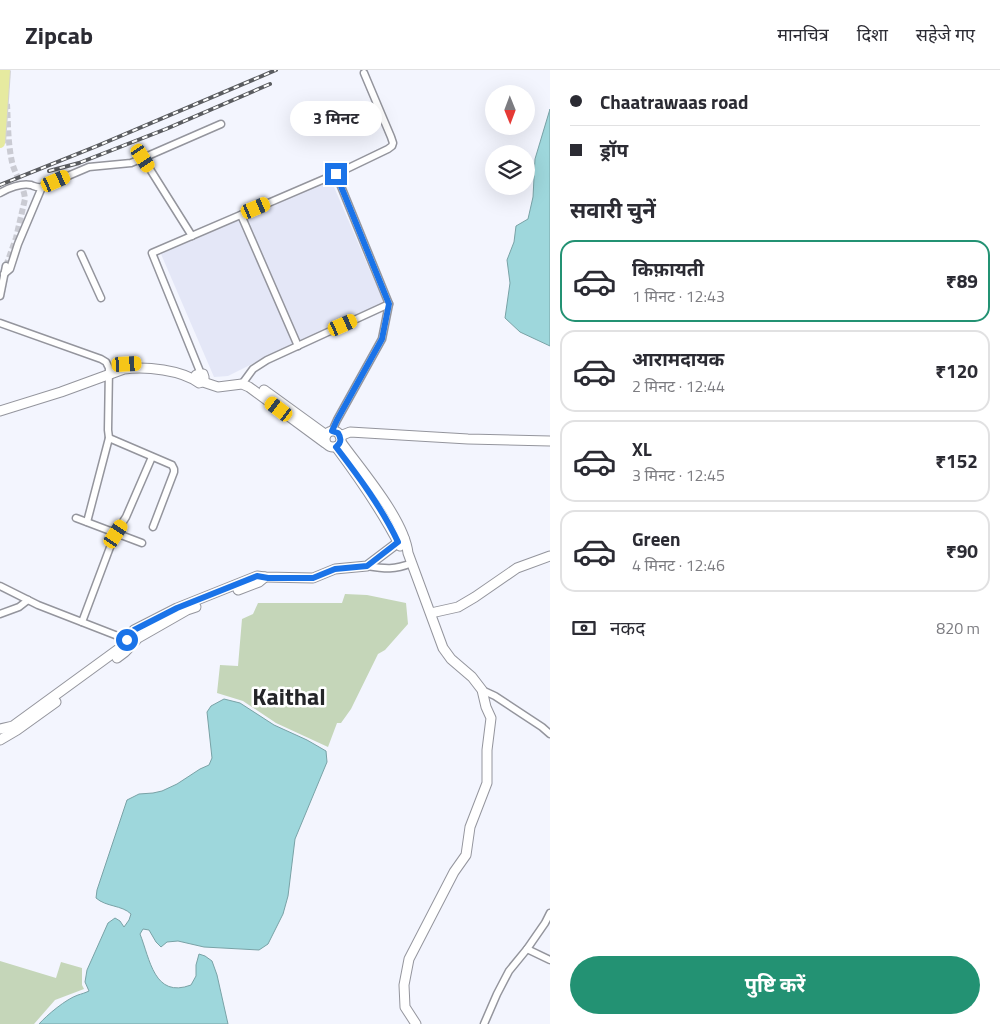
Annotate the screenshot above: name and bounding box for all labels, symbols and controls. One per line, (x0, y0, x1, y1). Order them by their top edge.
text: Zipcab (25, 17, 93, 53)
text: मानचित्र (777, 21, 829, 48)
text: दिशा (857, 21, 888, 48)
text: सहेजे गए (916, 21, 975, 48)
north arrow (485, 85, 535, 135)
map controls (485, 85, 535, 195)
text: Chaatrawaas road (600, 87, 748, 116)
callout: 3 मिनट (290, 102, 382, 136)
text: 3 मिनट (313, 106, 359, 130)
text: ड्रॉप (600, 135, 628, 164)
car (128, 141, 157, 175)
button: layers (485, 145, 535, 195)
route end (325, 163, 347, 185)
car (39, 168, 72, 194)
text: सवारी चुनें (570, 193, 656, 227)
car (239, 195, 272, 221)
text: किफ़ायती (632, 254, 704, 283)
icon: car (572, 259, 617, 304)
text: ₹89 (946, 266, 978, 295)
text: 1 मिनट · 12:43 (632, 284, 725, 308)
car (326, 312, 359, 338)
text: आरामदायक (632, 344, 724, 373)
icon: car (572, 349, 617, 394)
car (111, 356, 142, 372)
text: ₹120 (935, 356, 978, 385)
text: 2 मिनट · 12:44 (632, 374, 725, 398)
car (262, 394, 295, 424)
text: XL (632, 434, 652, 463)
icon: car (572, 439, 617, 484)
text: ₹152 (935, 446, 978, 475)
text: 3 मिनट · 12:45 (632, 463, 725, 487)
car (101, 517, 130, 551)
text: Green (632, 524, 681, 553)
icon: car (572, 529, 617, 574)
text: ₹90 (946, 536, 978, 565)
text: 4 मिनट · 12:46 (632, 553, 725, 577)
text: नकद (610, 613, 645, 642)
icon: cash (570, 614, 598, 642)
text: 820 m (936, 616, 980, 640)
route start (116, 629, 138, 651)
district label: Kaithal (252, 678, 326, 714)
button: पुष्टि करें (570, 956, 980, 1014)

